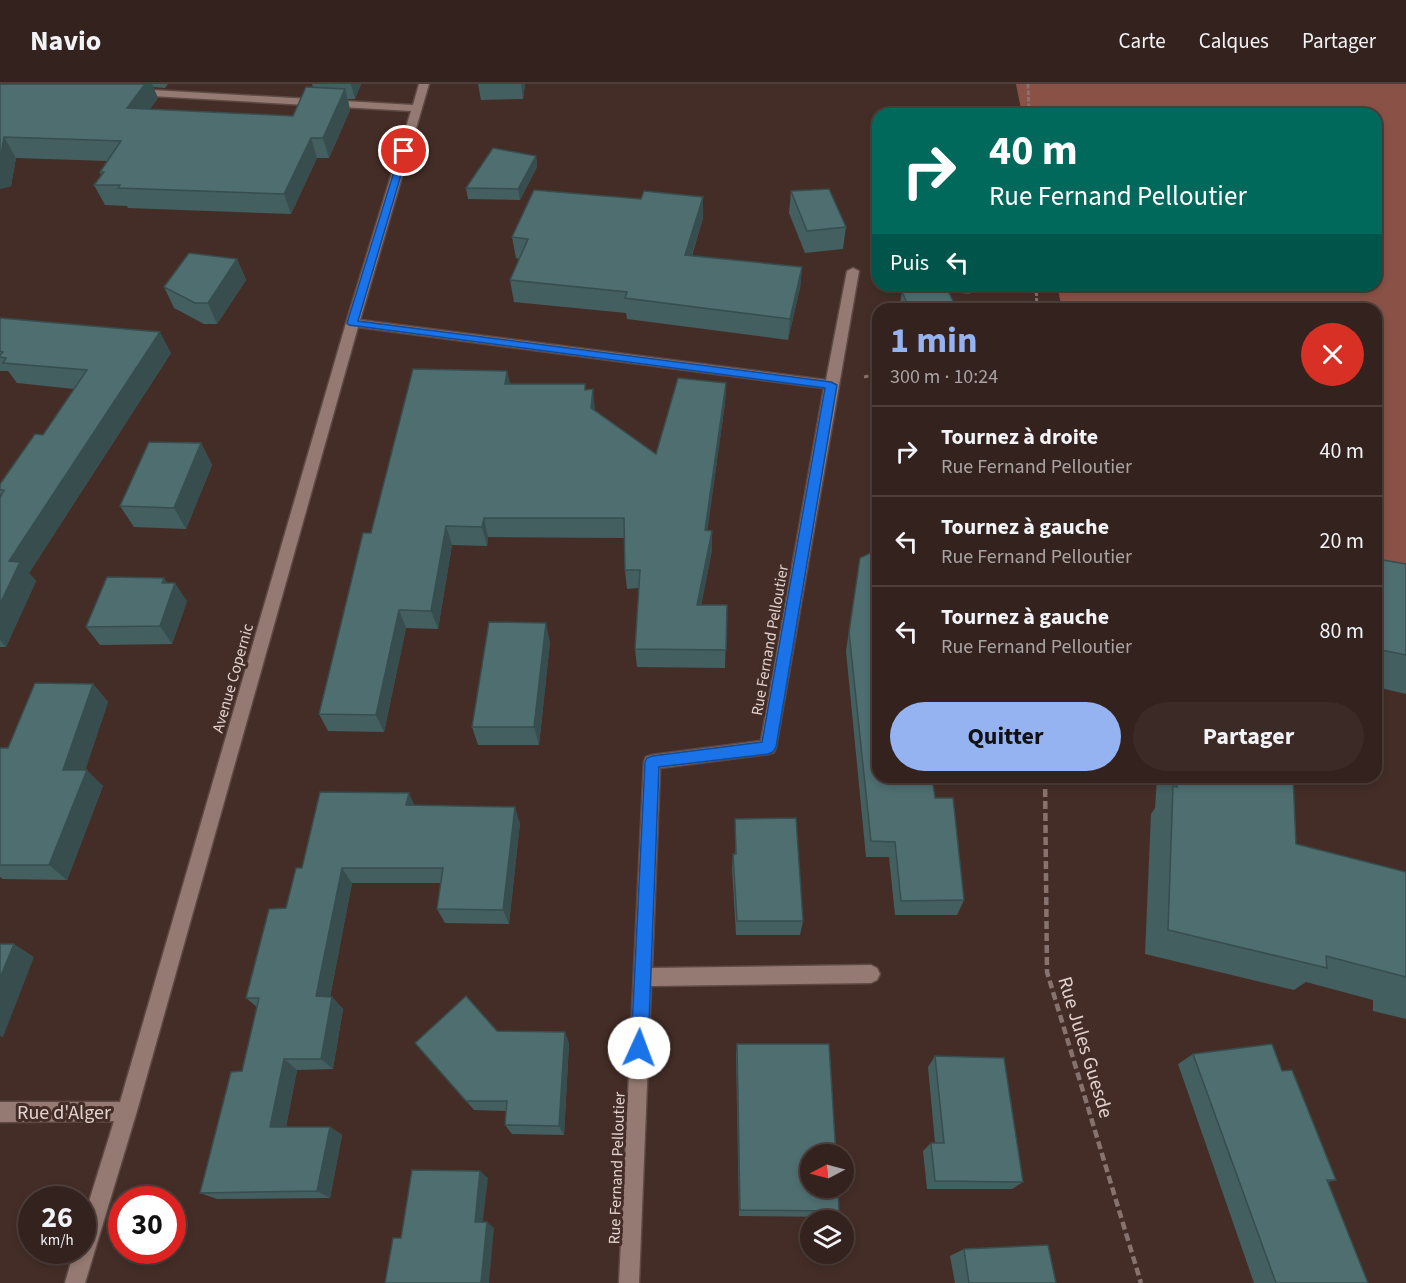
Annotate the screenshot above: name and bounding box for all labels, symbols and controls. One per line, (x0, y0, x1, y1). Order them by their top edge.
text: Navio (30, 21, 101, 61)
text: Carte (1119, 26, 1166, 56)
text: Calques (1199, 26, 1269, 56)
text: Partager (1302, 26, 1376, 56)
text: 40 m (989, 121, 1078, 181)
pin (378, 125, 429, 176)
icon: right (890, 132, 968, 210)
icon: arrive (387, 134, 420, 167)
text: Rue Fernand Pelloutier (989, 177, 1247, 216)
icon: left (941, 246, 974, 279)
text: Puis (890, 247, 929, 279)
text: 1 min (890, 315, 978, 366)
button: close (1301, 323, 1364, 386)
text: 300 m · 10:24 (890, 363, 998, 391)
text: Tournez à droite (941, 421, 1098, 453)
icon: right (890, 435, 923, 468)
text: 40 m (1319, 435, 1364, 467)
text: Rue Fernand Pelloutier (941, 453, 1132, 481)
text: Tournez à gauche (941, 511, 1109, 543)
icon: left (890, 525, 923, 558)
text: 20 m (1319, 525, 1364, 557)
text: Rue Fernand Pelloutier (941, 543, 1132, 571)
street label: Rue Fernand Pelloutier (746, 563, 794, 717)
text: Tournez à gauche (941, 601, 1109, 633)
icon: left (890, 615, 923, 648)
text: 80 m (1319, 615, 1364, 647)
street label: Avenue Copernic (207, 621, 259, 735)
text: Rue Fernand Pelloutier (941, 633, 1132, 661)
button: Quitter (890, 702, 1121, 771)
button: Partager (1133, 702, 1364, 771)
street label: Rue Jules Guesde (1050, 973, 1120, 1122)
position arrow (607, 1016, 671, 1080)
street label: Rue Fernand Pelloutier (603, 1091, 631, 1245)
street label: Rue d'Alger (17, 1099, 111, 1127)
north arrow (800, 1144, 854, 1198)
map controls (800, 1144, 854, 1264)
speed limit sign: 30 (108, 1186, 186, 1264)
text: 26 (41, 1196, 73, 1239)
button: layers (800, 1210, 854, 1264)
text: km/h (40, 1230, 74, 1251)

